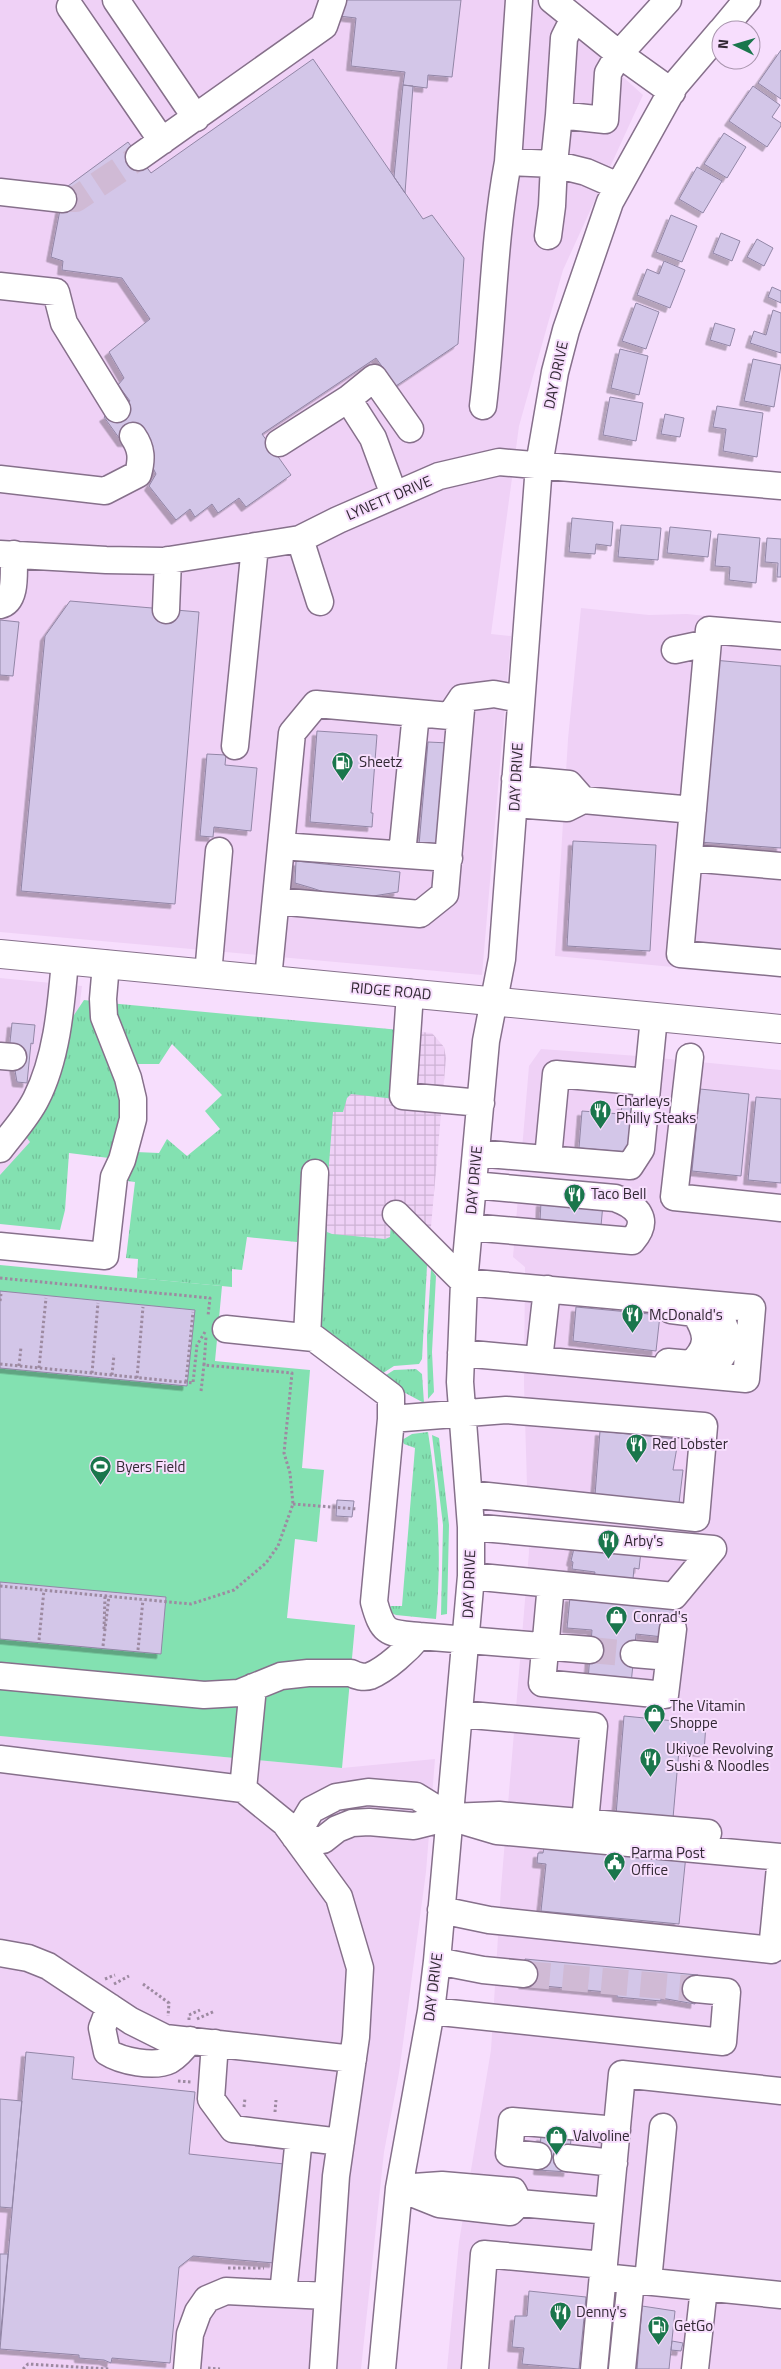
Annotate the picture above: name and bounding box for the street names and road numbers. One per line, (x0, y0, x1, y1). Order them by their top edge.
street label: DAY DRIVE (537, 339, 574, 411)
street label: LYNETT DRIVE (342, 469, 435, 526)
street label: DAY DRIVE (502, 742, 529, 812)
street label: RIDGE ROAD (350, 976, 432, 1005)
street label: DAY DRIVE (459, 1145, 488, 1215)
street label: DAY DRIVE (456, 1549, 481, 1619)
street label: DAY DRIVE (417, 1951, 448, 2022)

